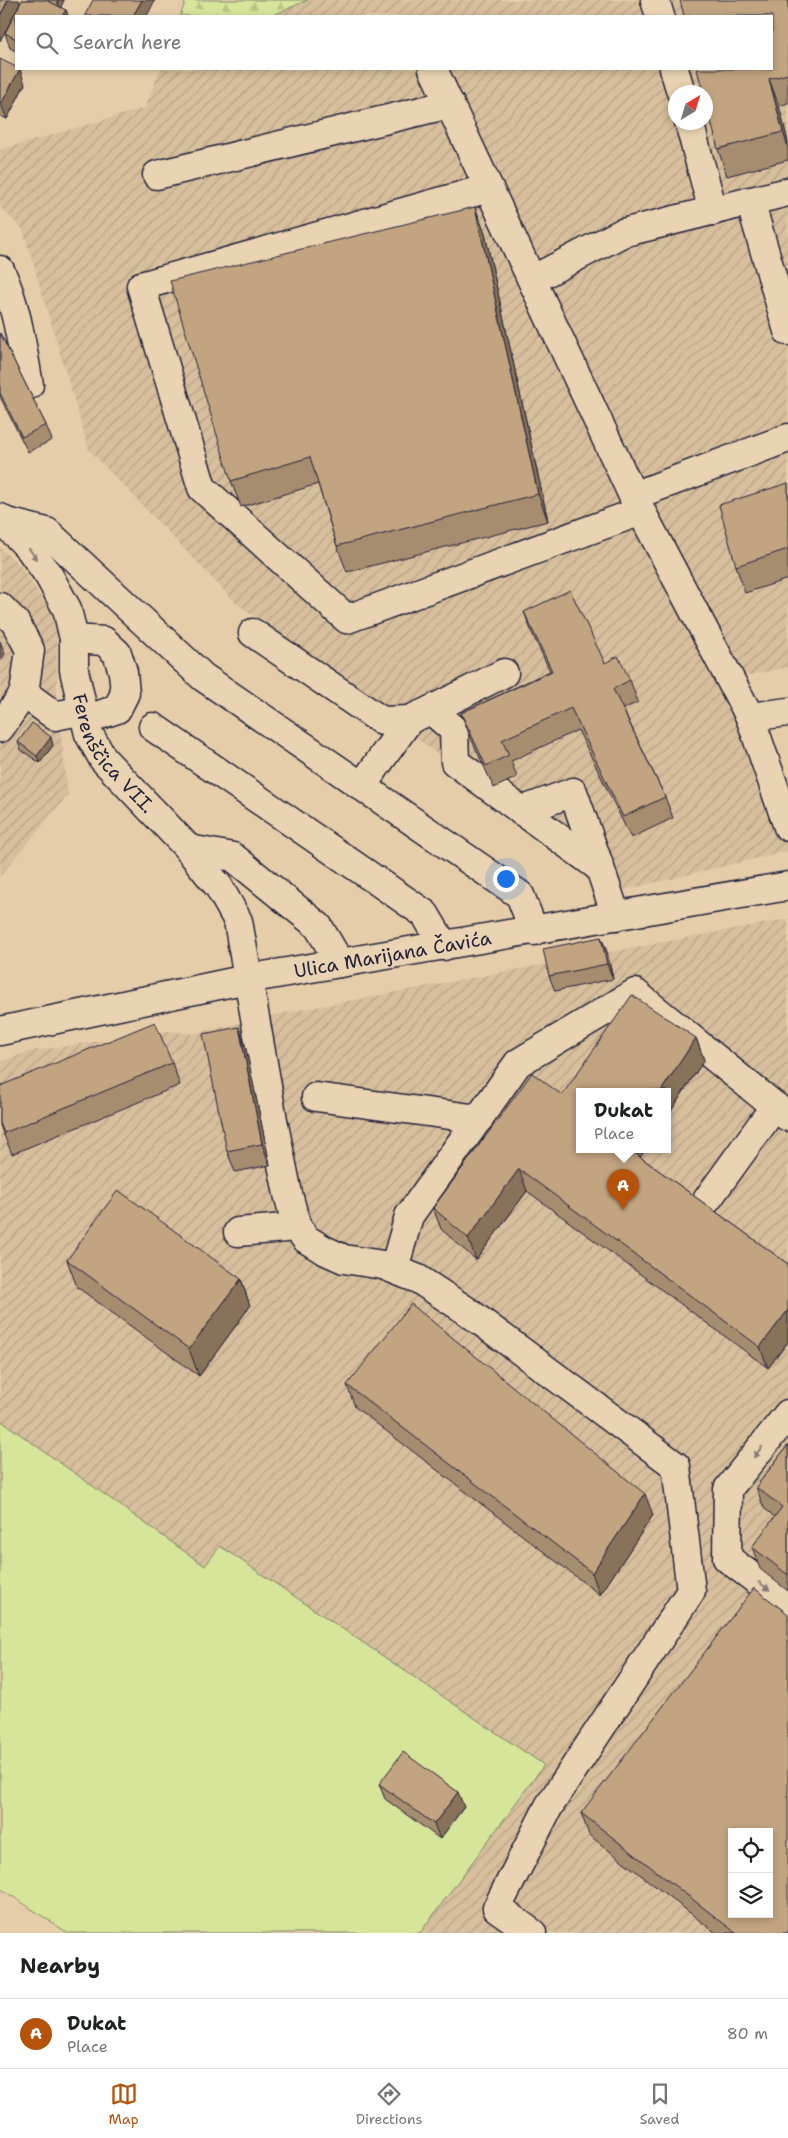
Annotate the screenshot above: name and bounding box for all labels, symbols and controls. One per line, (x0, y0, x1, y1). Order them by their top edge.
search box (15, 15, 773, 70)
icon: search (33, 29, 61, 57)
text: Search here (73, 30, 182, 55)
north arrow (668, 85, 713, 130)
one-way arrow (28, 547, 38, 561)
street label: Ferenščica VII. (67, 691, 160, 819)
your location (493, 866, 519, 892)
street label: Ulica Marijana Čavića (292, 925, 493, 984)
popup (576, 1088, 671, 1153)
text: Dukat (594, 1098, 653, 1123)
text: Place (594, 1123, 635, 1144)
pin: A (607, 1169, 639, 1210)
one-way arrow (752, 1445, 763, 1458)
one-way arrow (757, 1581, 771, 1591)
map controls (728, 1828, 773, 1918)
button: locate (728, 1828, 773, 1873)
button: layers (728, 1873, 773, 1918)
text: Nearby (20, 1952, 100, 1980)
text: Dukat (67, 2011, 126, 2036)
text: A (30, 2023, 42, 2044)
text: 80 m (727, 2023, 768, 2044)
text: Place (67, 2036, 108, 2057)
tab: Map (109, 2080, 139, 2128)
tab: Directions (356, 2080, 422, 2128)
tab: Saved (640, 2080, 679, 2128)

